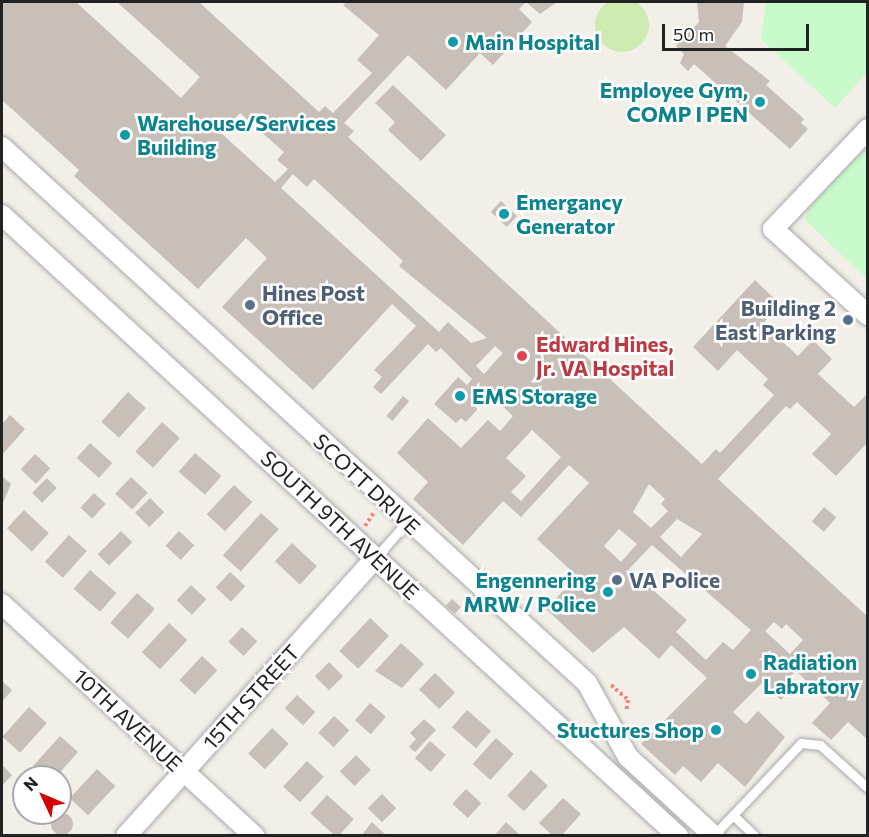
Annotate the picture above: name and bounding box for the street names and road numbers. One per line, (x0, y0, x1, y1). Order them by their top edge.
street label: SCOTT DRIVE (309, 428, 425, 540)
street label: SOUTH 9TH AVENUE (256, 445, 424, 605)
street label: 15TH STREET (198, 640, 304, 754)
street label: 10TH AVENUE (69, 663, 187, 777)

